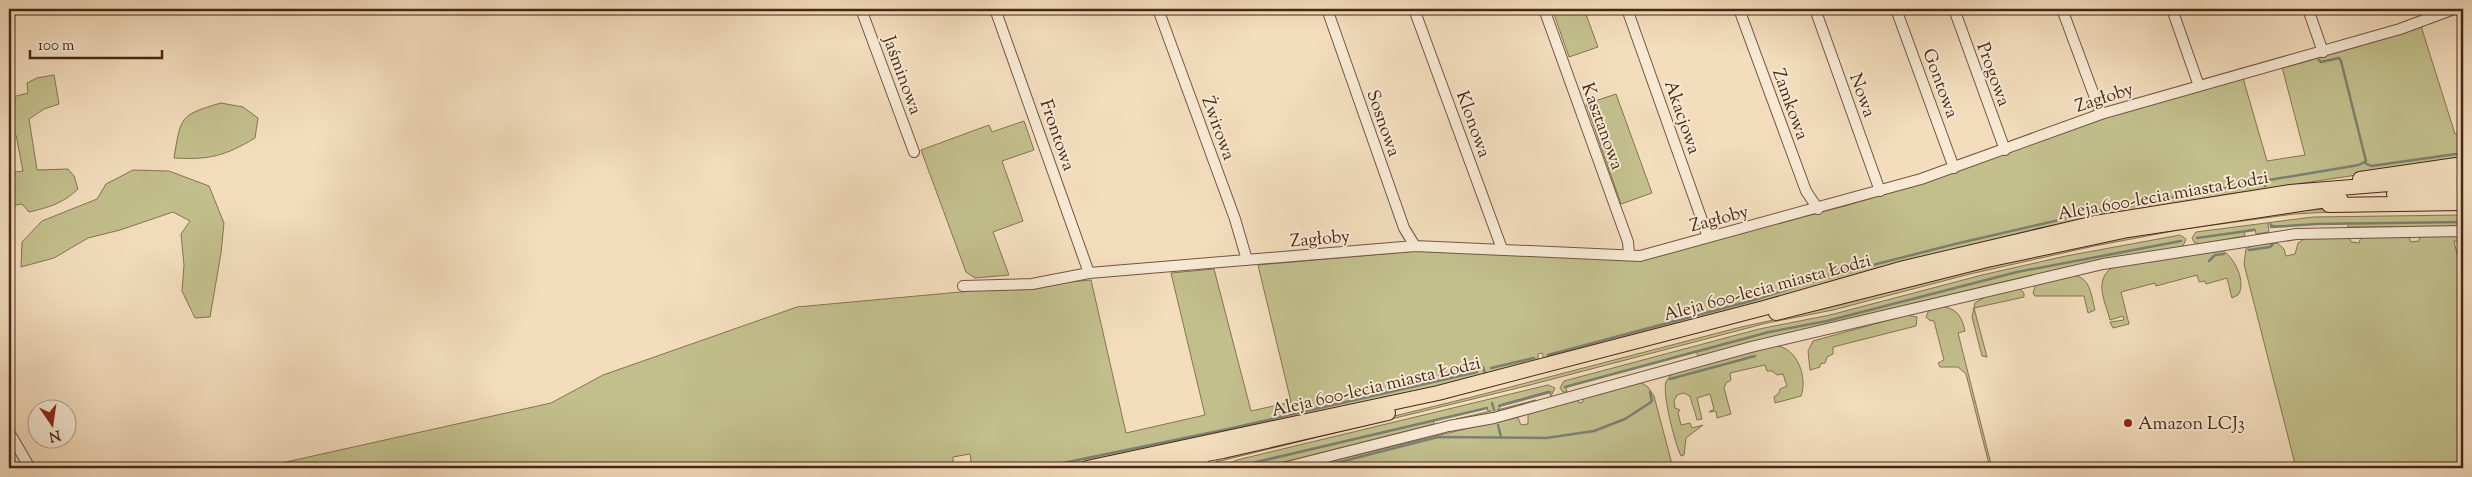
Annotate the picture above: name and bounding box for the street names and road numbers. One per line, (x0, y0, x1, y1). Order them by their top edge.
street label: Jaśminowa (875, 32, 927, 119)
street label: Progowa (1969, 39, 2016, 110)
street label: Gontowa (1915, 45, 1964, 122)
street label: Zamkowa (1764, 66, 1814, 144)
street label: Nowa (1841, 70, 1881, 121)
street label: Akacjowa (1656, 77, 1706, 158)
street label: Zagłoby (2072, 77, 2137, 121)
street label: Kasztanowa (1573, 79, 1629, 174)
street label: Sosnowa (1359, 87, 1406, 161)
street label: Klonowa (1448, 88, 1496, 162)
street label: Żwirowa (1194, 93, 1241, 164)
street label: Frontowa (1032, 96, 1080, 175)
street label: Aleja 600-lecia miasta Łodzi (2056, 166, 2271, 228)
street label: Zagłoby (1687, 200, 1752, 240)
street label: Zagłoby (1289, 224, 1351, 256)
street label: Aleja 600-lecia miasta Łodzi (1661, 249, 1874, 329)
street label: Aleja 600-lecia miasta Łodzi (1269, 351, 1484, 425)

